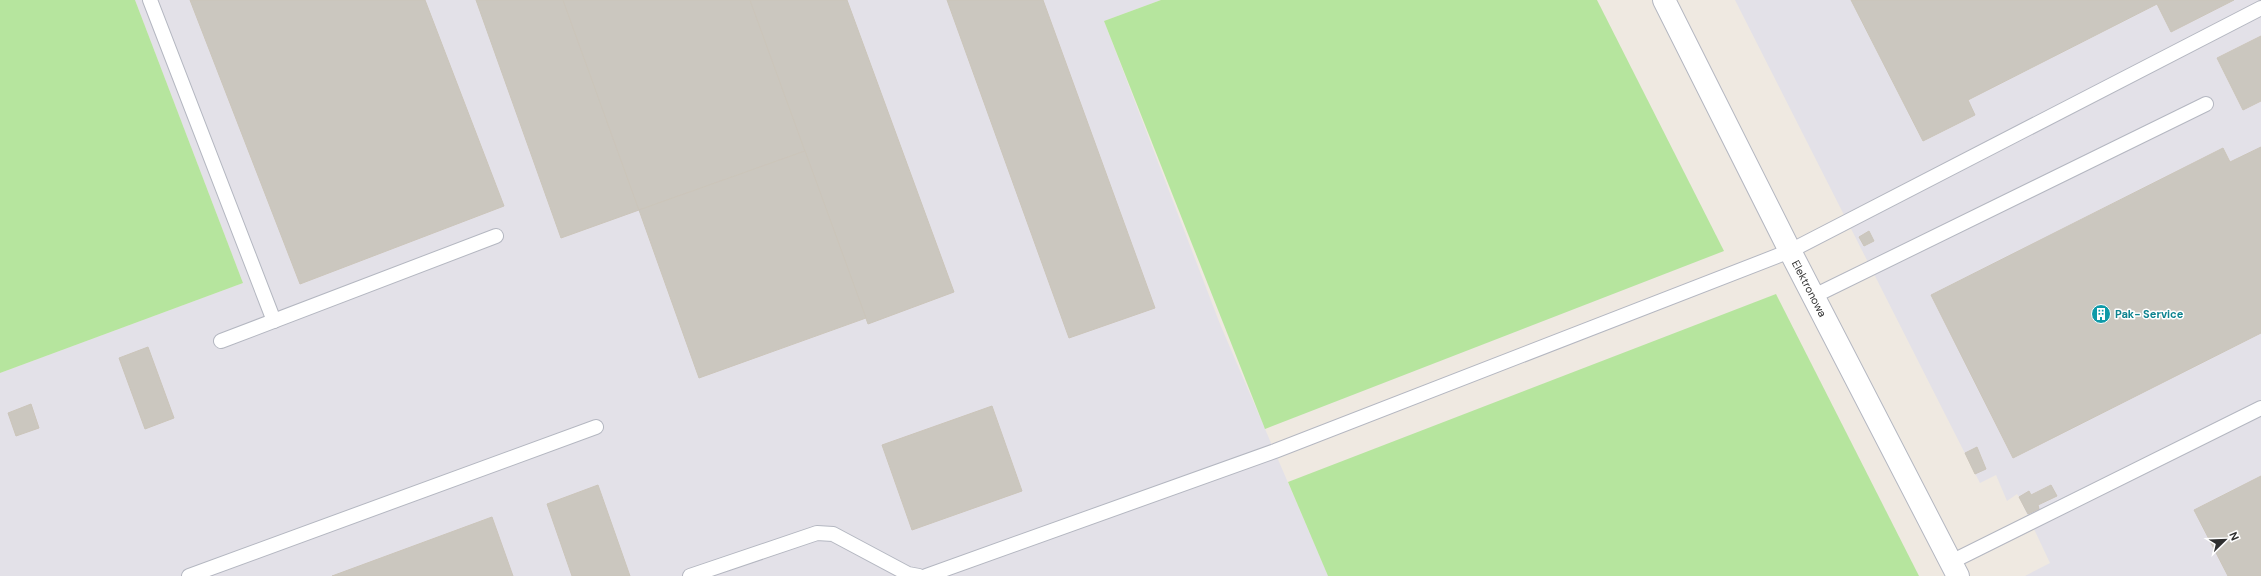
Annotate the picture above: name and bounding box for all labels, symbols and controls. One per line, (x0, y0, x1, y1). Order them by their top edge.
street label: Elektronowa (1789, 258, 1830, 319)
building icon: Pak- Service (2090, 303, 2112, 325)
place label: Pak- Service (2115, 307, 2184, 321)
north arrow (2205, 520, 2245, 560)
text: N (2226, 530, 2242, 543)

